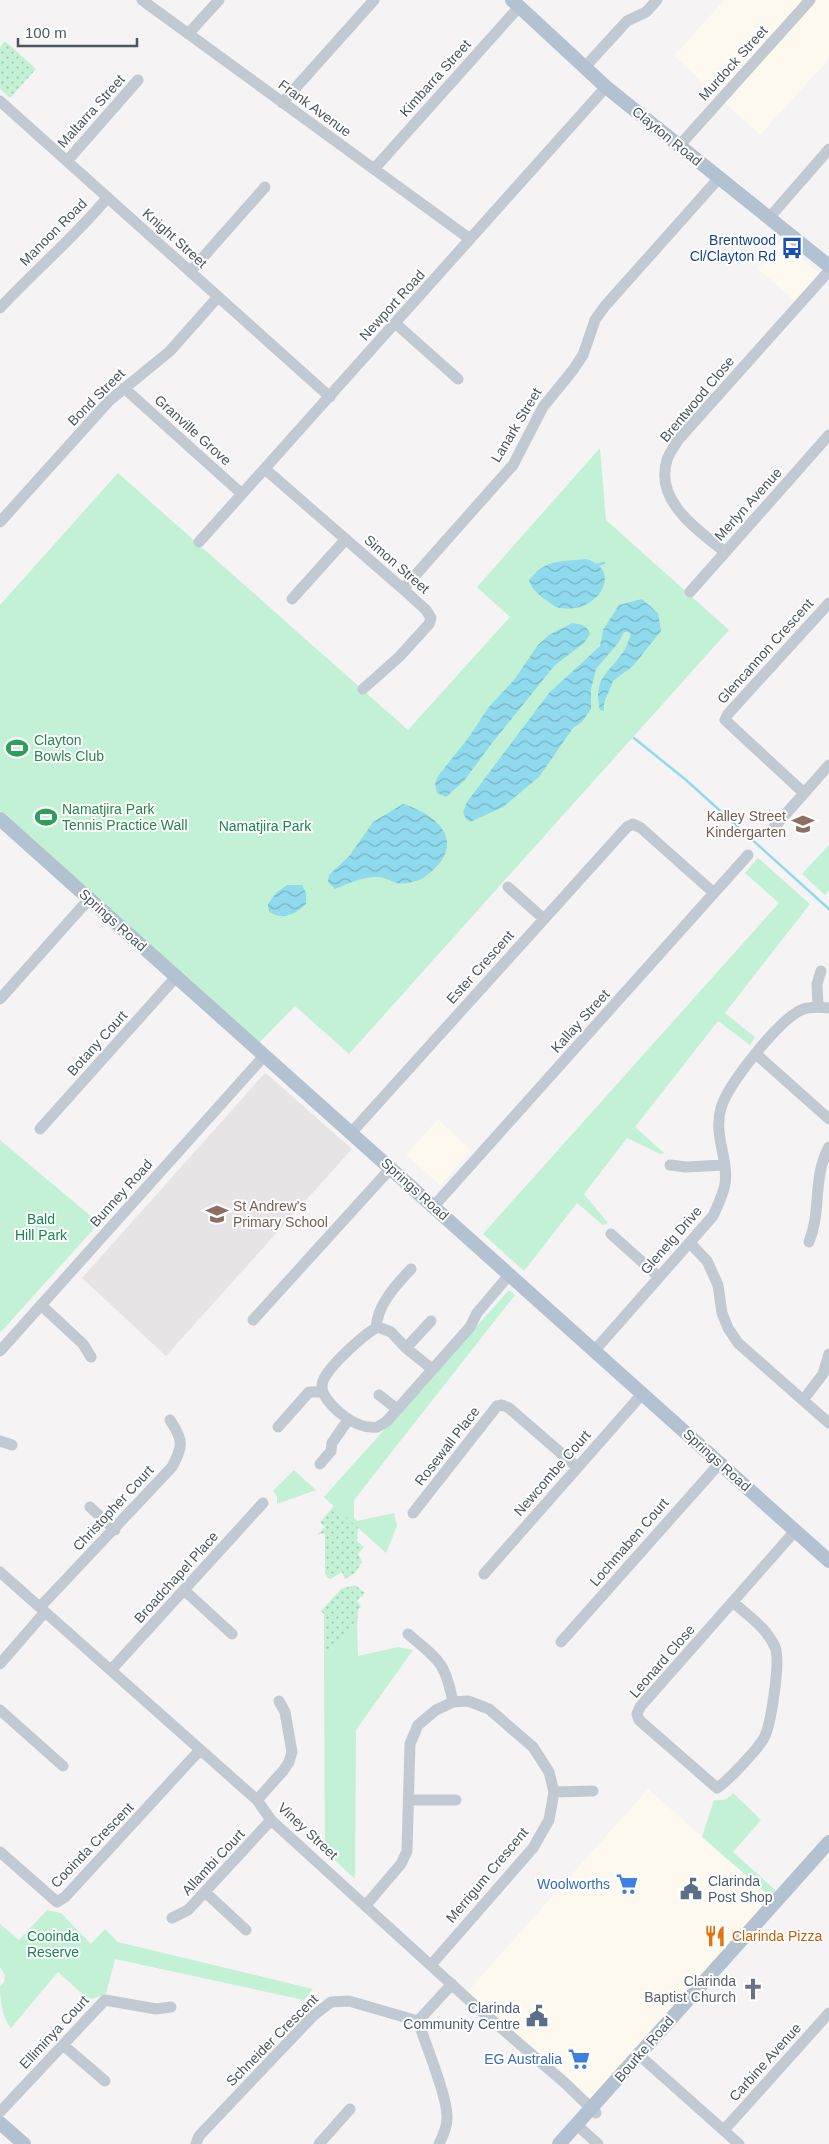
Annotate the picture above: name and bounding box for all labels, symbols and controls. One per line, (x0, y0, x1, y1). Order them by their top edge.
scale bar (18, 15, 136, 47)
street label: Murdock Street (695, 22, 771, 104)
text: 100 m (25, 24, 67, 41)
street label: Kimbarra Street (396, 36, 474, 120)
street label: Maltarra Street (54, 71, 128, 151)
street label: Frank Avenue (275, 76, 355, 140)
street label: Clayton Road (629, 103, 705, 169)
street label: Manoon Road (16, 195, 90, 269)
street label: Knight Street (140, 205, 211, 271)
place label: Brentwood Cl/Clayton Rd (690, 232, 776, 264)
bus stop icon: Brentwood Cl/Clayton Rd (779, 235, 805, 261)
street label: Newport Road (356, 266, 428, 344)
street label: Brentwood Close (657, 353, 738, 445)
street label: Bond Street (64, 365, 128, 429)
street label: Lanark Street (487, 385, 545, 465)
street label: Granville Grove (152, 392, 235, 469)
street label: Merlyn Avenue (711, 464, 785, 544)
street label: Simon Street (361, 531, 433, 597)
street label: Glencannon Crescent (714, 595, 816, 707)
place label: Clayton Bowls Club (34, 732, 104, 764)
sports icon: Clayton Bowls Club (4, 735, 30, 761)
place label: Namatjira Park Tennis Practice Wall (62, 801, 188, 833)
sports icon: Namatjira Park Tennis Practice Wall (33, 804, 59, 830)
place label: Kalley Street Kindergarten (706, 808, 786, 840)
school or university icon: Kalley Street Kindergarten (790, 811, 816, 837)
park label: Namatjira Park (219, 818, 312, 834)
street label: Springs Road (76, 886, 150, 954)
street label: Ester Crescent (443, 927, 517, 1007)
street label: Kallay Street (547, 986, 613, 1056)
street label: Botany Court (64, 1007, 130, 1079)
street label: Springs Road (378, 1155, 452, 1223)
street label: Bunney Road (87, 1156, 155, 1230)
place label: St Andrew's Primary School (233, 1198, 328, 1230)
school or university icon: St Andrew's Primary School (204, 1201, 230, 1227)
street label: Glenelg Drive (637, 1203, 705, 1277)
park label: Bald Hill Park (15, 1211, 68, 1243)
street label: Rosewall Place (411, 1403, 483, 1489)
street label: Springs Road (680, 1426, 754, 1494)
street label: Newcombe Court (510, 1427, 594, 1519)
street label: Christopher Court (69, 1462, 157, 1554)
street label: Lochmaben Court (586, 1495, 672, 1589)
street label: Broadchapel Place (131, 1528, 221, 1626)
street label: Leonard Close (626, 1621, 698, 1701)
street label: Cooinda Crescent (47, 1799, 137, 1891)
street label: Viney Street (275, 1799, 341, 1863)
street label: Merrigum Crescent (443, 1824, 531, 1926)
street label: Allambi Court (178, 1826, 248, 1898)
supermarket icon: Woolworths (614, 1871, 640, 1897)
place label: Clarinda Post Shop (708, 1873, 773, 1905)
place label: Woolworths (537, 1876, 610, 1892)
public building icon: Clarinda Post Shop (678, 1876, 704, 1902)
restaurant icon: Clarinda Pizza (702, 1923, 728, 1949)
park label: Cooinda Reserve (27, 1928, 79, 1960)
place label: Clarinda Pizza (732, 1928, 822, 1944)
place label: Clarinda Baptist Church (644, 1973, 736, 2005)
church icon: Clarinda Baptist Church (740, 1976, 766, 2002)
street label: Schneider Crescent (223, 1991, 321, 2089)
street label: Elliminya Court (16, 1992, 92, 2072)
place label: Clarinda Community Centre (403, 2000, 520, 2032)
public building icon: Clarinda Community Centre (524, 2003, 550, 2029)
street label: Bourke Road (611, 2013, 677, 2085)
street label: Carbine Avenue (726, 2020, 804, 2104)
supermarket icon: EG Australia (566, 2046, 592, 2072)
place label: EG Australia (484, 2051, 562, 2067)

